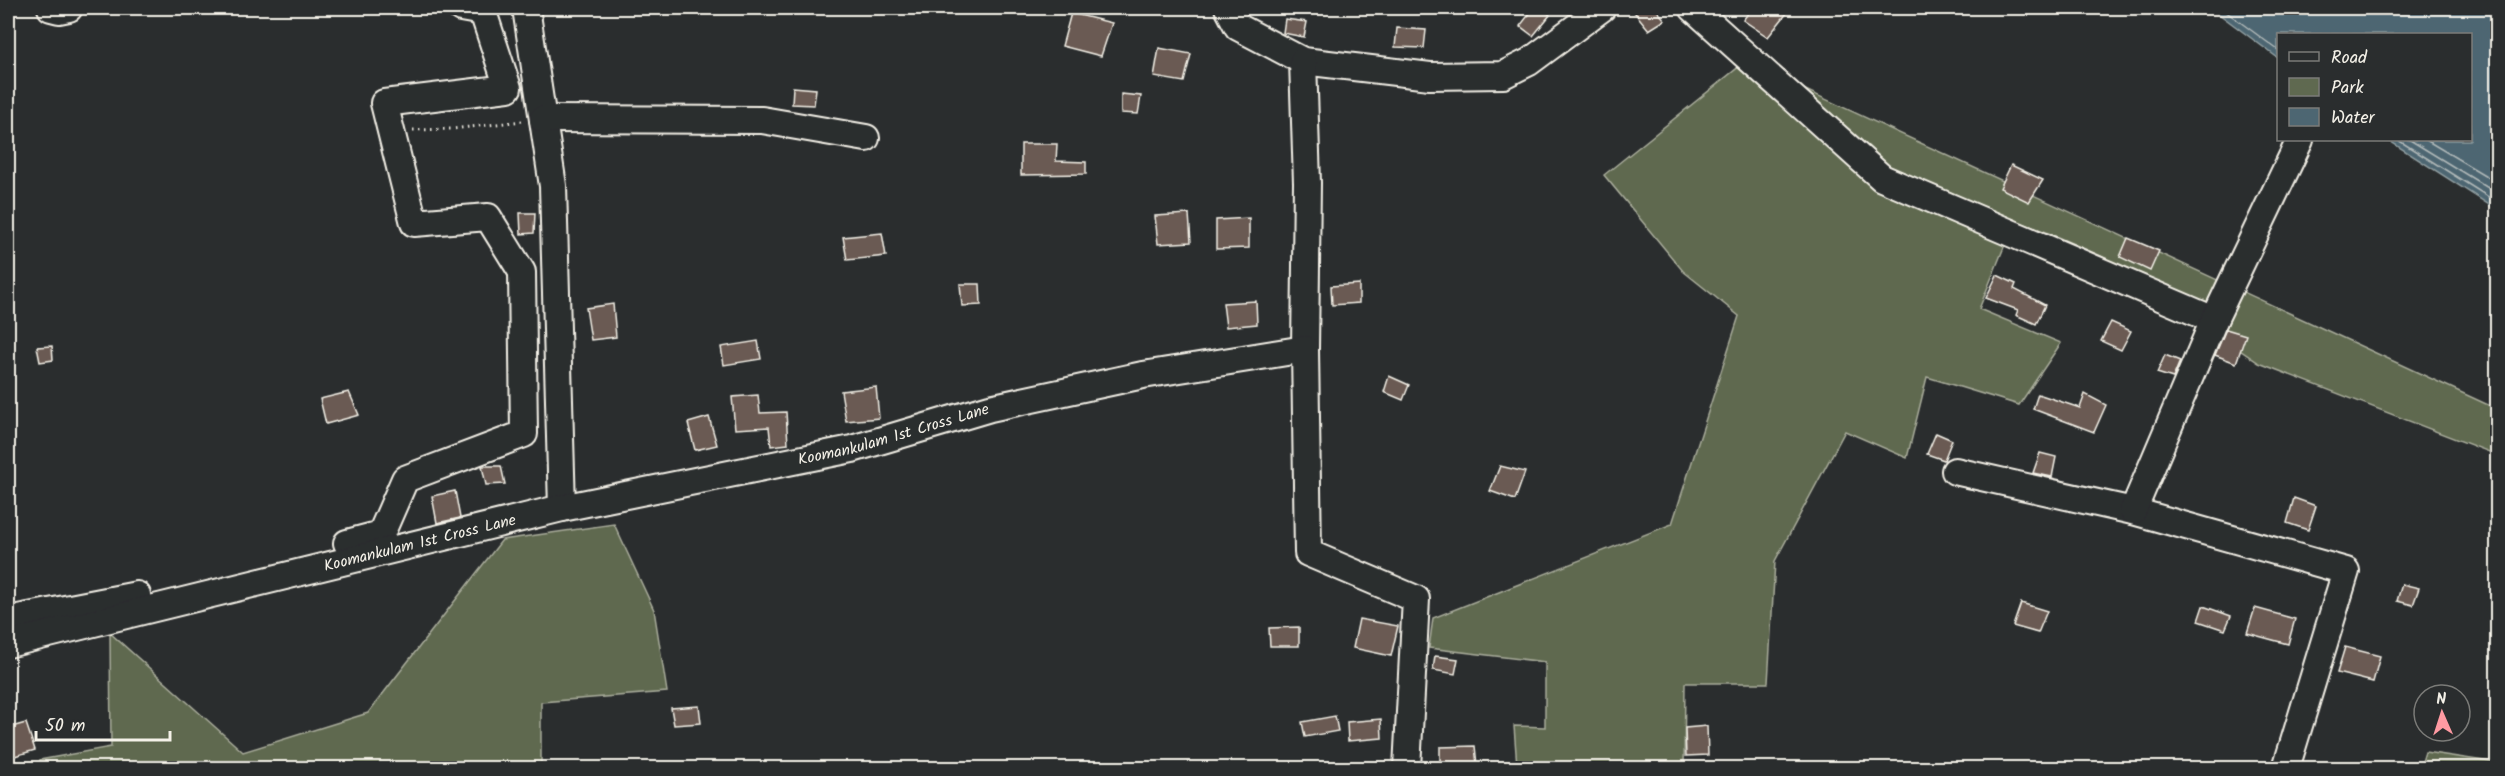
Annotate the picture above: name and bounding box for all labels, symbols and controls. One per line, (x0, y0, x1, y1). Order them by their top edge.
legend (2277, 33, 2472, 141)
text: Road (2331, 44, 2368, 73)
text: Park (2331, 74, 2364, 103)
text: Water (2331, 104, 2376, 133)
street label: Koomankulam 1st Cross Lane (796, 397, 992, 472)
street label: Koomankulam 1st Cross Lane (321, 507, 519, 579)
north arrow (2412, 683, 2472, 743)
text: N (2436, 687, 2447, 712)
scale bar (36, 704, 170, 742)
text: 50 m (45, 712, 85, 741)

